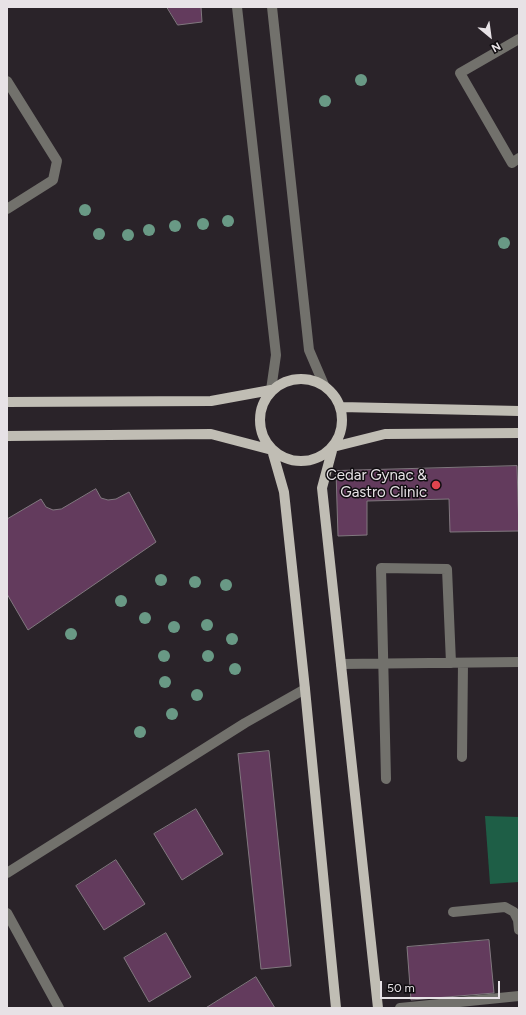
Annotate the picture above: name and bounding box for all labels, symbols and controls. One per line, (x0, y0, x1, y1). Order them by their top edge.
north arrow (470, 16, 510, 56)
text: N (489, 39, 503, 55)
place label: Cedar Gynac & Gastro Clinic (326, 467, 427, 502)
marker: Cedar Gynac & Gastro Clinic (430, 479, 442, 491)
scale bar (382, 973, 502, 999)
text: 50 m (387, 981, 415, 995)

